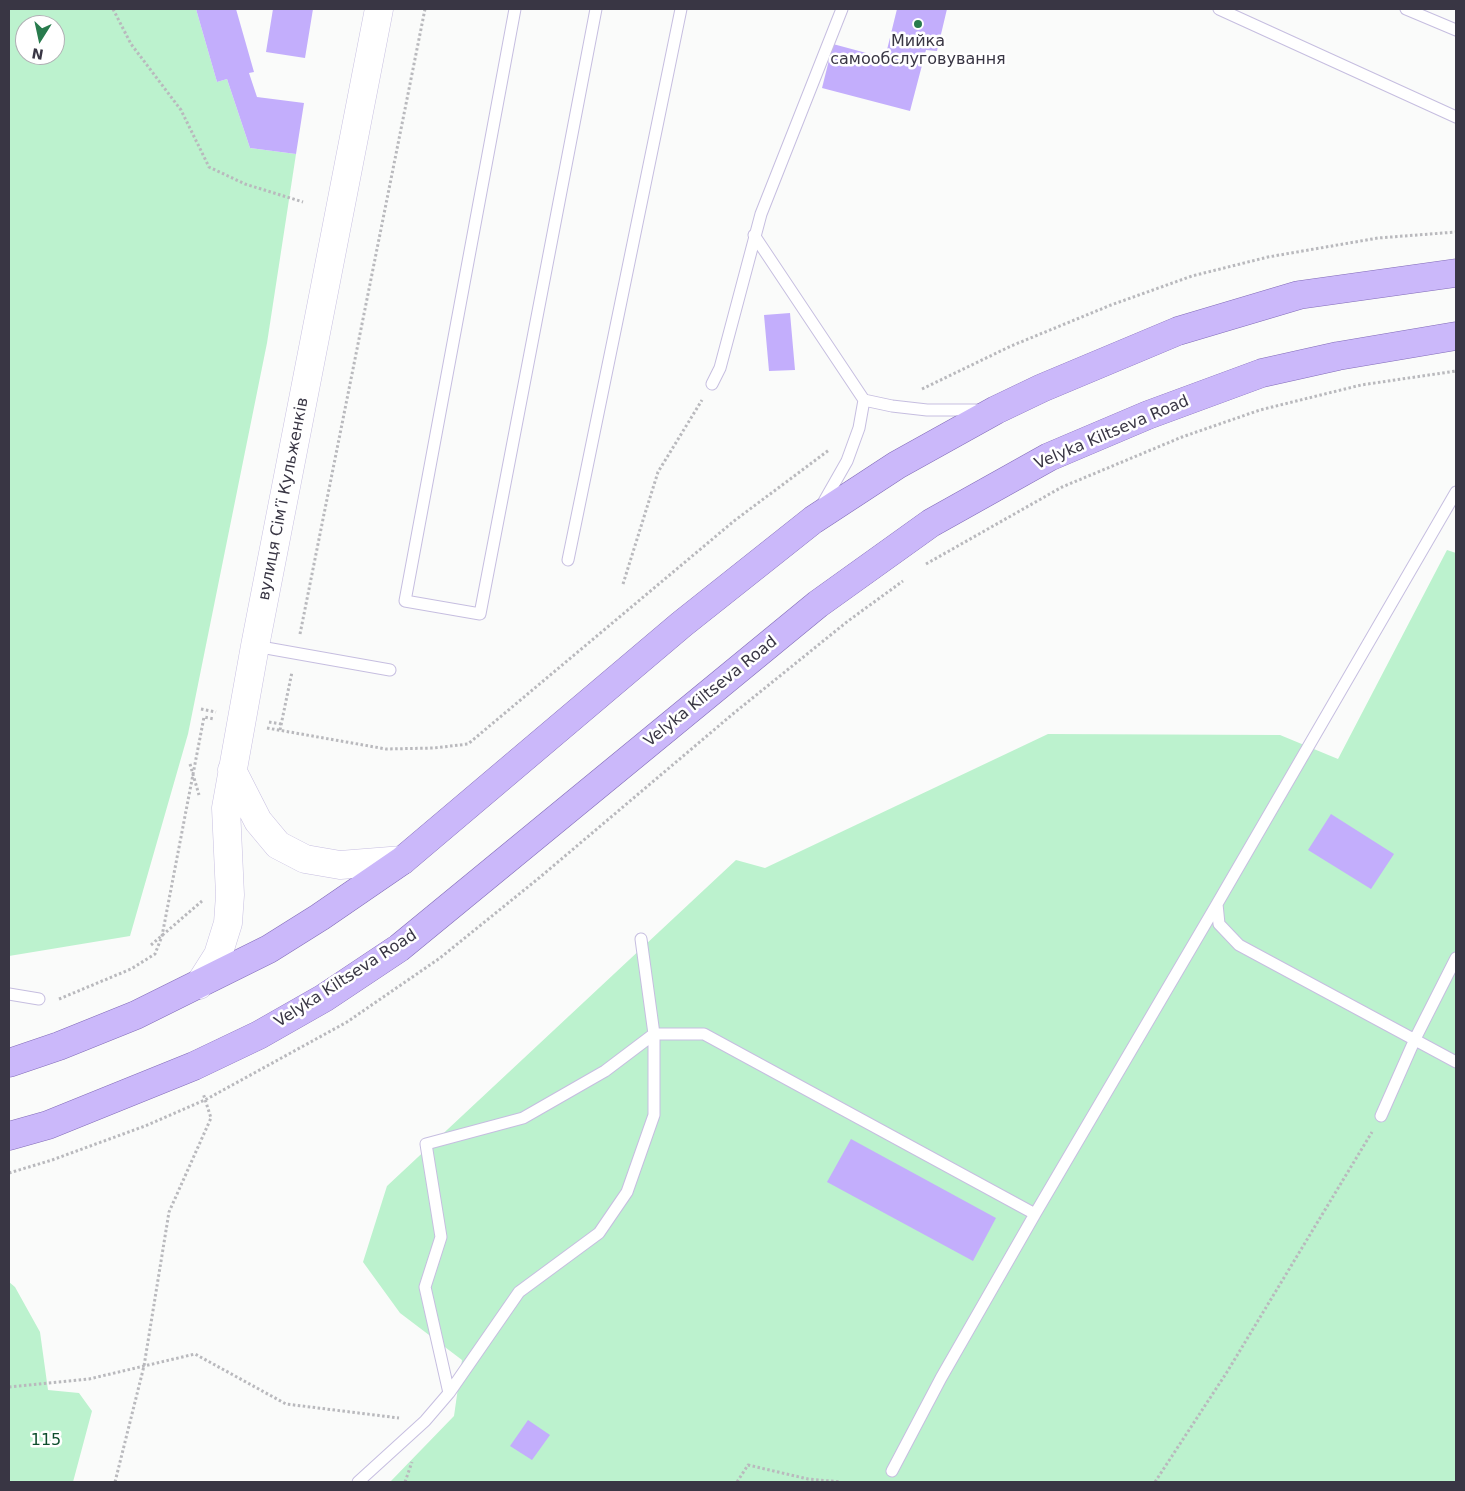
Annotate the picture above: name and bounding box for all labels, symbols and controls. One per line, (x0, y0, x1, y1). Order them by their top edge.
north arrow (15, 15, 65, 65)
marker: Мийка самообслуговування (912, 18, 924, 30)
place label: Мийка самообслуговування (830, 32, 1006, 70)
text: N (30, 45, 45, 63)
street label: Velyka Kiltseva Road (1032, 392, 1192, 474)
street label: вулиця Сімʼї Кульженків (255, 396, 313, 602)
street label: Velyka Kiltseva Road (641, 632, 781, 752)
street label: Velyka Kiltseva Road (271, 926, 421, 1032)
park label: 115 (31, 1431, 61, 1451)

